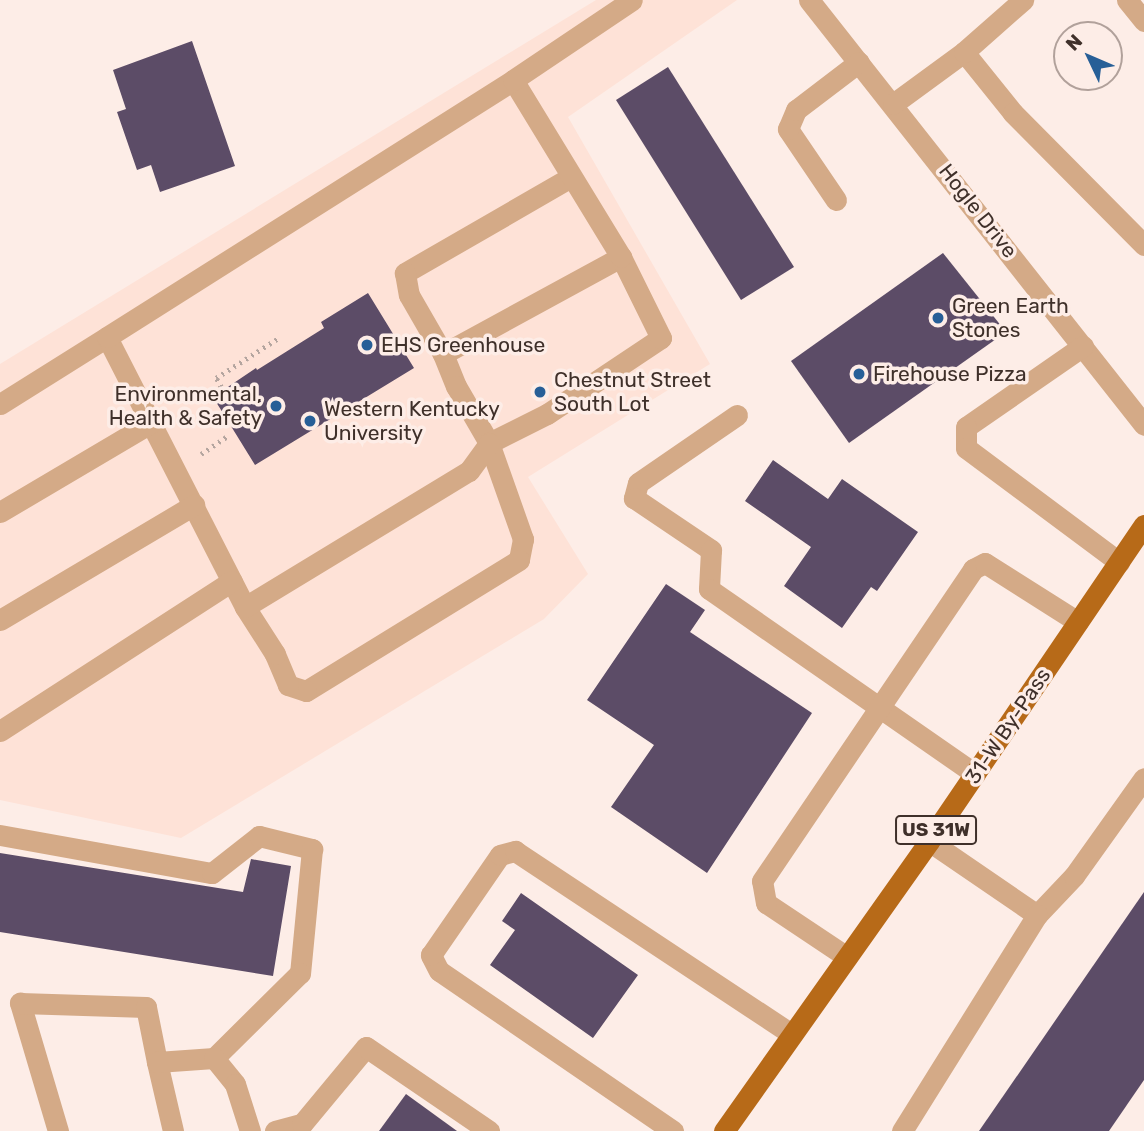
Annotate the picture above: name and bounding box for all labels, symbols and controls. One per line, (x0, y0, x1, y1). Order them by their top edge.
north arrow (1053, 21, 1123, 91)
text: N (1061, 30, 1087, 55)
street label: Hogle Drive (934, 159, 1022, 263)
place label: Green Earth Stones (952, 293, 1069, 343)
marker: Green Earth Stones (930, 310, 946, 326)
place label: EHS Greenhouse (381, 332, 545, 358)
marker: EHS Greenhouse (359, 337, 375, 353)
place label: Firehouse Pizza (873, 361, 1027, 387)
marker: Firehouse Pizza (851, 366, 867, 382)
place label: Chestnut Street South Lot (554, 367, 711, 417)
place label: Environmental, Health & Safety (109, 381, 262, 431)
marker: Chestnut Street South Lot (532, 384, 548, 400)
place label: Western Kentucky University (324, 396, 500, 446)
marker: Environmental, Health & Safety (268, 398, 284, 414)
marker: Western Kentucky University (302, 413, 318, 429)
street label: 31-W By-Pass (960, 663, 1056, 789)
road number: US 31W (894, 814, 978, 846)

